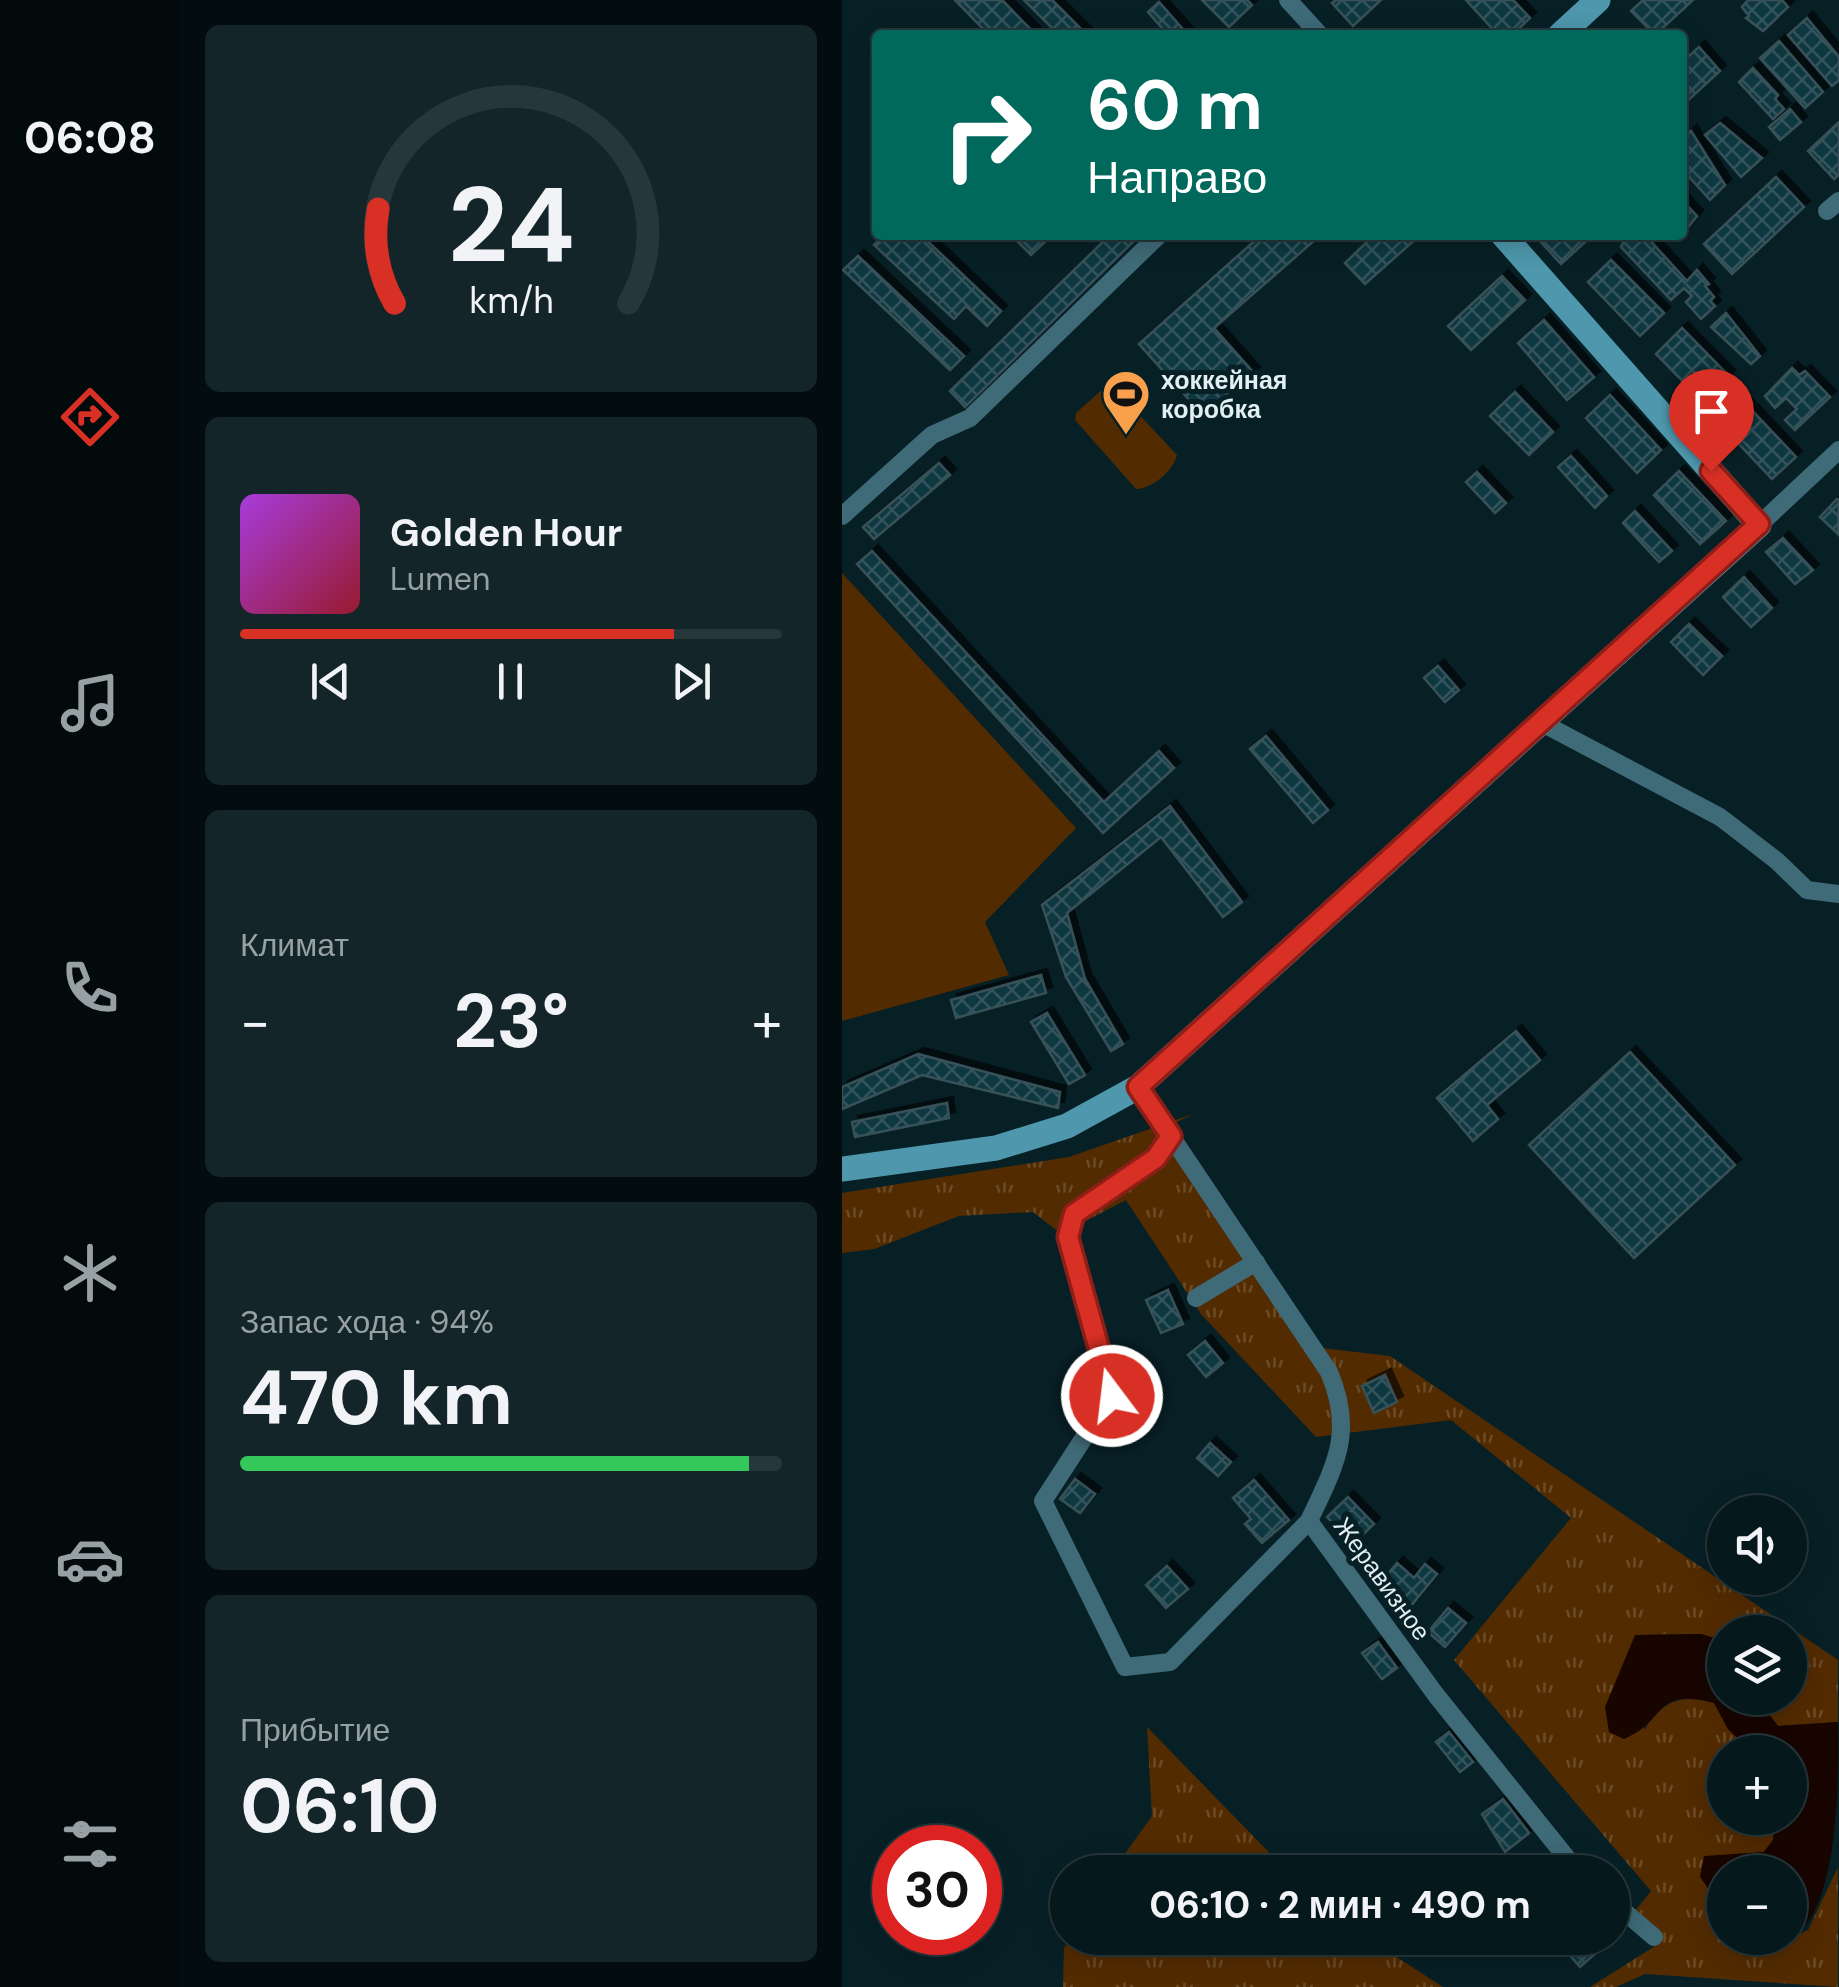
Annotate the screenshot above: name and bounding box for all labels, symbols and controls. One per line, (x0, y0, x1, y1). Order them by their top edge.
text: 60 m (1087, 60, 1263, 151)
icon: right (922, 70, 1052, 200)
text: 06:08 (24, 108, 156, 167)
text: Направо (1087, 148, 1267, 207)
text: 24 (448, 158, 574, 293)
text: km/h (469, 278, 553, 324)
place label: хоккейная коробка (1161, 364, 1287, 426)
sports icon: хоккейная коробка (1100, 368, 1152, 436)
pin (1669, 369, 1754, 472)
icon: directions (55, 382, 125, 452)
icon: arrive (1684, 384, 1739, 439)
text: Golden Hour (390, 508, 622, 558)
text: Lumen (390, 558, 490, 600)
icon: previous (303, 654, 358, 709)
icon: pause (483, 654, 538, 709)
icon: next (664, 654, 719, 709)
icon: music (55, 668, 125, 738)
text: Климат (240, 924, 349, 966)
icon: phone (55, 953, 125, 1023)
text: 23° (453, 973, 569, 1070)
text: − (240, 986, 270, 1058)
text: + (752, 986, 782, 1058)
icon: climate (55, 1238, 125, 1308)
text: Запас хода · 94% (240, 1301, 494, 1343)
position arrow (1060, 1344, 1164, 1448)
text: 470 km (240, 1350, 513, 1447)
map controls (1707, 1495, 1807, 1955)
button: sound (1707, 1495, 1807, 1595)
street label: Жеравизное (1326, 1511, 1438, 1647)
icon: car (55, 1524, 125, 1594)
button: layers (1707, 1615, 1807, 1715)
text: Прибытие (240, 1709, 390, 1751)
button: + (1707, 1735, 1807, 1835)
text: 06:10 (240, 1758, 440, 1855)
icon: filters (55, 1809, 125, 1879)
speed limit sign: 30 (872, 1825, 1002, 1955)
button: − (1707, 1855, 1807, 1955)
text: 06:10 · 2 мин · 490 m (1149, 1880, 1531, 1930)

